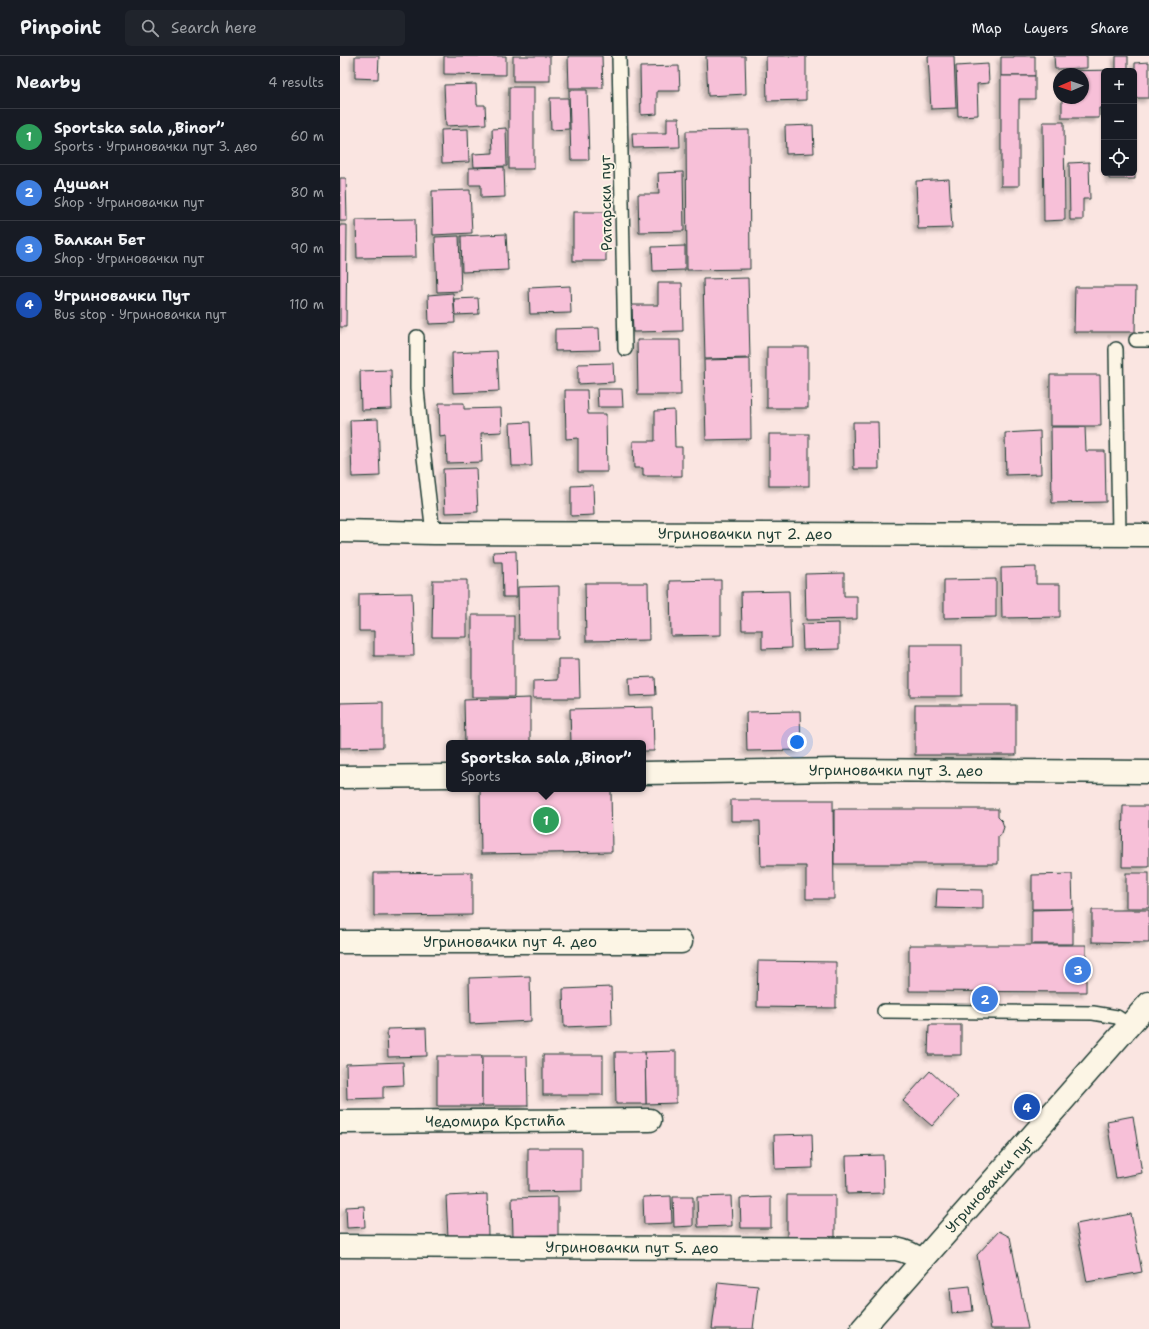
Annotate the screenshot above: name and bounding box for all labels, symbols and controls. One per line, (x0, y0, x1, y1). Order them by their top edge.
search box (125, 10, 405, 46)
text: Pinpoint (20, 15, 101, 40)
icon: search (139, 17, 161, 39)
text: Search here (171, 18, 257, 38)
text: Map (972, 19, 1002, 37)
text: Layers (1024, 19, 1068, 37)
text: Share (1090, 19, 1129, 37)
north arrow (1053, 68, 1089, 104)
map controls (1101, 68, 1137, 176)
button: + (1101, 68, 1137, 104)
text: Nearby (16, 71, 81, 93)
text: 4 results (268, 74, 324, 91)
button: − (1101, 104, 1137, 140)
text: Sportska sala „Binor” (54, 118, 224, 138)
text: 1 (26, 128, 32, 145)
text: 60 m (291, 128, 324, 145)
text: Sports · Угриновачки пут 3. део (54, 138, 258, 155)
button: locate (1101, 140, 1137, 176)
street label: Ратарски пут (595, 154, 617, 251)
text: Душан (54, 174, 109, 194)
text: 2 (24, 184, 34, 201)
text: 80 m (290, 184, 324, 201)
text: Shop · Угриновачки пут (54, 194, 204, 211)
text: Балкан Бет (54, 230, 145, 250)
text: 3 (24, 240, 34, 257)
text: 90 m (290, 240, 324, 257)
text: Shop · Угриновачки пут (54, 250, 204, 267)
text: Угриновачки Пут (54, 286, 190, 306)
text: 4 (24, 296, 34, 313)
text: 110 m (289, 296, 324, 313)
text: Bus stop · Угриновачки пут (54, 306, 226, 323)
street label: Угриновачки пут 2. део (658, 524, 832, 544)
your location (787, 732, 807, 752)
popup (446, 740, 646, 792)
text: Sportska sala „Binor” (461, 748, 631, 768)
street label: Угриновачки пут 3. део (809, 760, 983, 781)
text: Sports (461, 768, 501, 785)
pin: 1 (533, 805, 559, 835)
street label: Угриновачки пут 4. део (423, 932, 597, 952)
pin: 3 (1065, 955, 1091, 985)
pin: 2 (972, 984, 998, 1014)
pin: 4 (1014, 1092, 1040, 1122)
street label: Чедомира Крстића (425, 1111, 566, 1131)
street label: Угриновачки пут (941, 1131, 1038, 1237)
street label: Угриновачки пут 5. део (545, 1237, 719, 1258)

